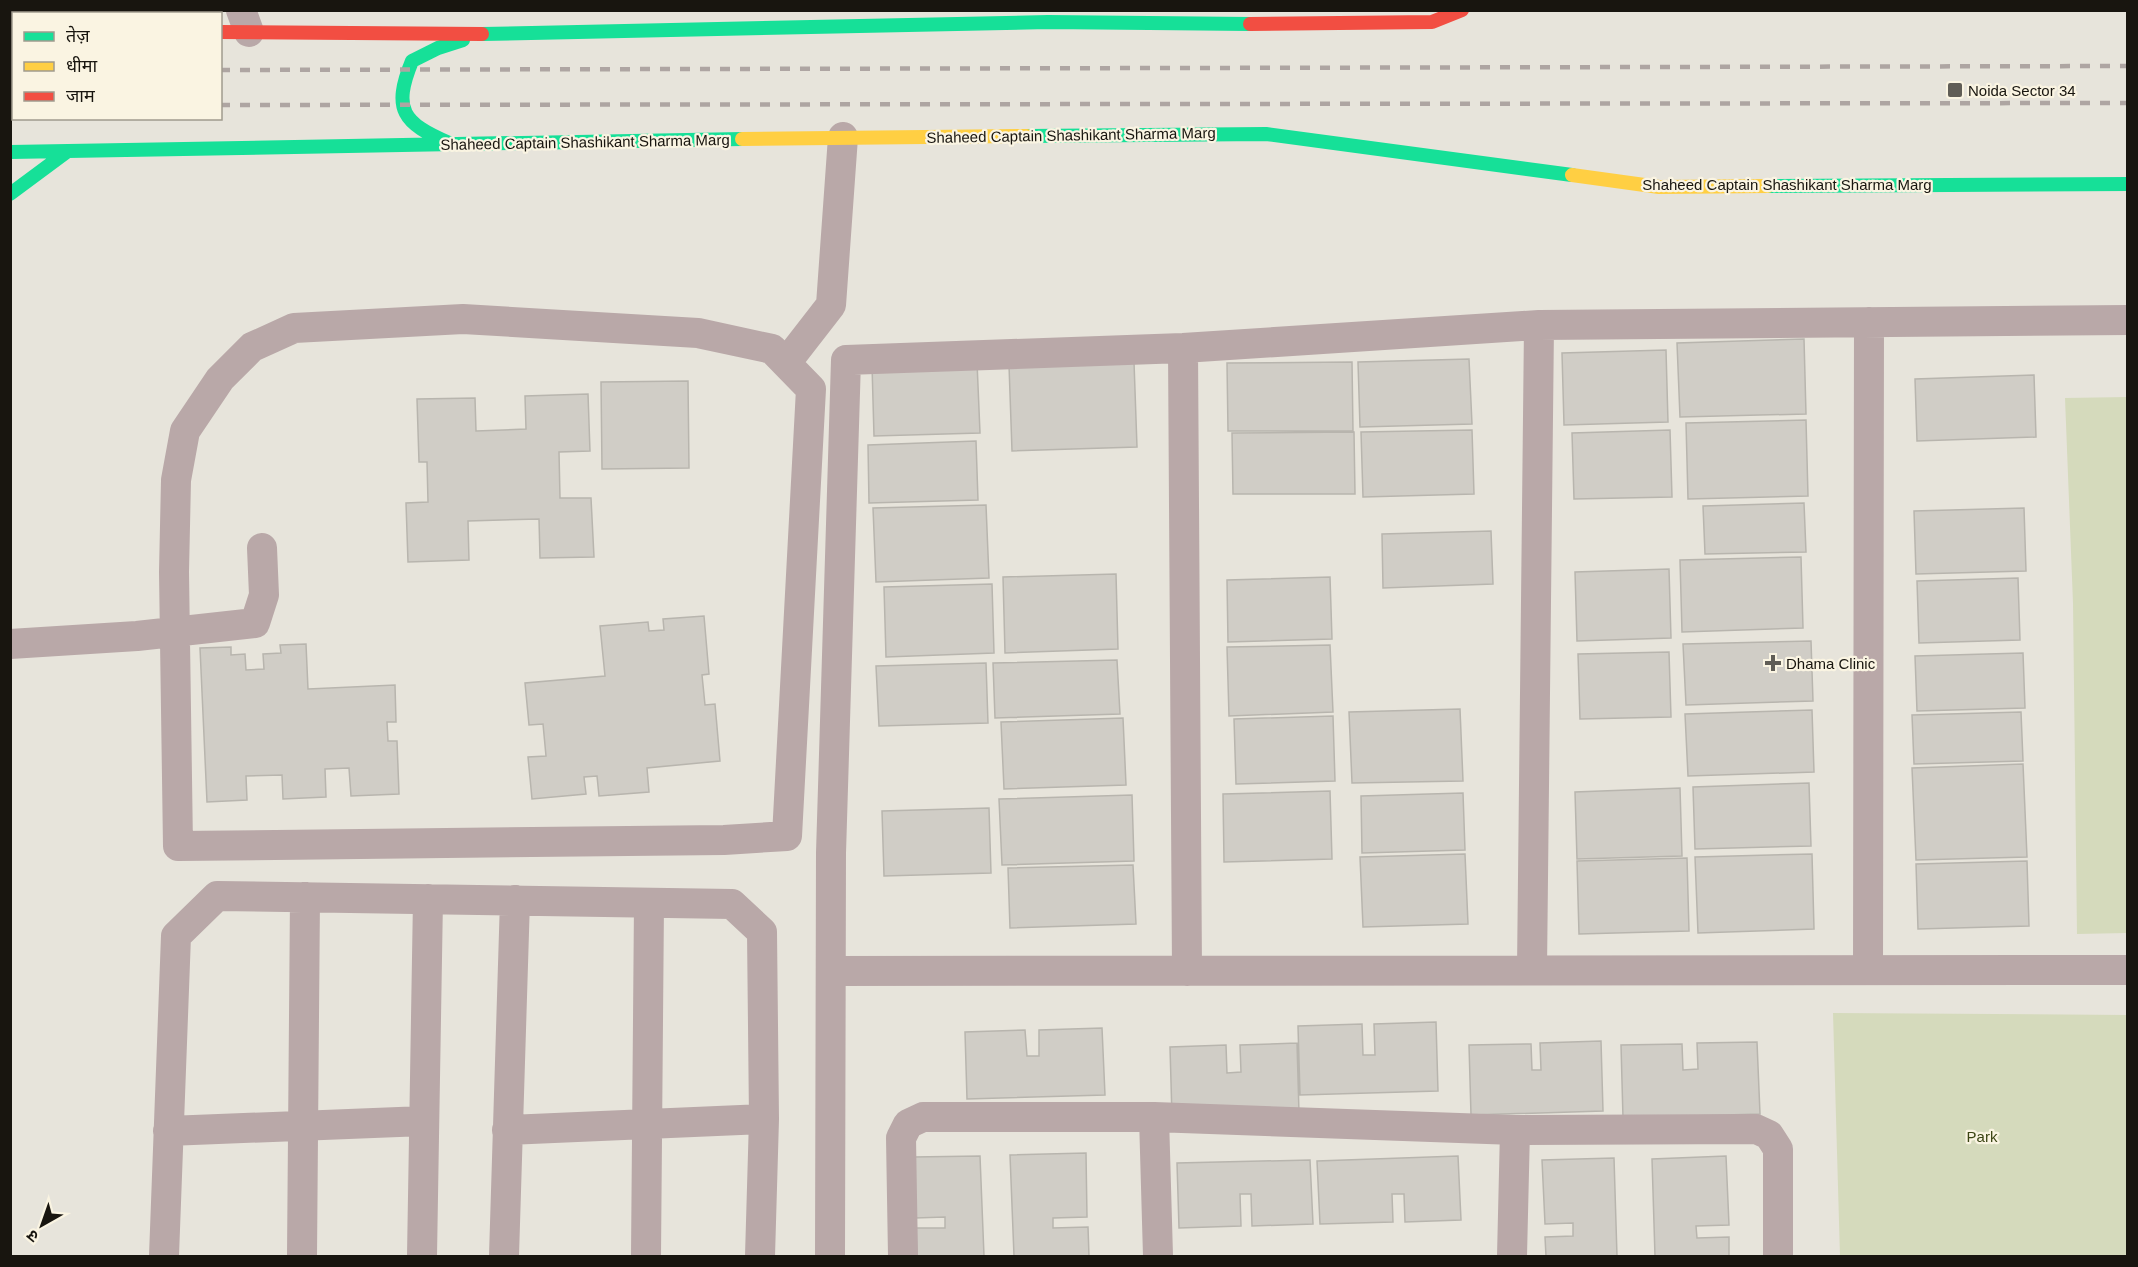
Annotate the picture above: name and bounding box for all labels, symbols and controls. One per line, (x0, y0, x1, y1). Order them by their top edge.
legend (12, 12, 222, 120)
text: तेज़ (66, 25, 90, 46)
text: धीमा (66, 56, 97, 76)
marker: Noida Sector 34 (1946, 81, 1964, 99)
place label: Noida Sector 34 (1968, 82, 2076, 99)
text: जाम (66, 86, 96, 106)
street label: Shaheed Captain Shashikant Sharma Marg (926, 124, 1216, 146)
street label: Shaheed Captain Shashikant Sharma Marg (440, 131, 730, 153)
street label: Shaheed Captain Shashikant Sharma Marg (1642, 176, 1932, 193)
marker: Dhama Clinic (1764, 654, 1782, 672)
place label: Dhama Clinic (1786, 655, 1876, 672)
park label: Park (1967, 1128, 1998, 1145)
north arrow (12, 1195, 72, 1255)
text: उ (23, 1226, 42, 1246)

